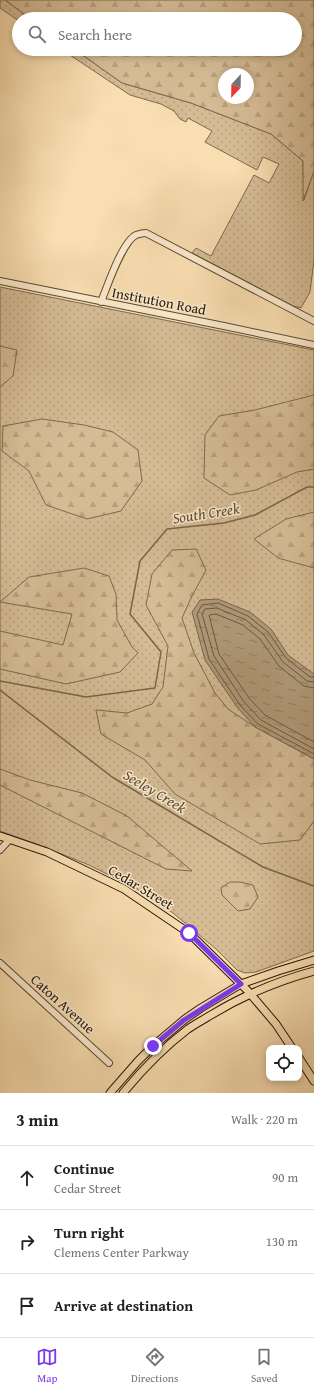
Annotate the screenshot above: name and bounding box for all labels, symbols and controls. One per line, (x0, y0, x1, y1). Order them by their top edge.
search box (12, 12, 302, 56)
icon: search (26, 23, 48, 45)
text: Search here (58, 24, 132, 45)
north arrow (218, 68, 254, 104)
street label: Institution Road (110, 282, 208, 320)
water label: South Creek (171, 497, 241, 529)
water label: Seeley Creek (120, 764, 191, 818)
street label: Cedar Street (105, 860, 177, 914)
route start (180, 924, 198, 942)
street label: Caton Avenue (26, 970, 100, 1039)
route end (144, 1037, 162, 1055)
map controls (266, 1045, 302, 1081)
button: locate (266, 1045, 302, 1081)
text: 3 min (16, 1107, 58, 1132)
text: Walk · 220 m (231, 1110, 298, 1129)
text: Continue (54, 1158, 115, 1179)
icon: ahead (16, 1167, 38, 1189)
text: 90 m (272, 1168, 298, 1187)
text: Cedar Street (54, 1179, 121, 1198)
text: Turn right (54, 1222, 125, 1243)
icon: right (16, 1231, 38, 1253)
text: 130 m (266, 1232, 298, 1251)
text: Clemens Center Parkway (54, 1243, 189, 1262)
icon: arrive (16, 1295, 38, 1317)
text: Arrive at destination (54, 1295, 193, 1316)
tab: Map (36, 1346, 58, 1386)
tab: Directions (131, 1346, 178, 1386)
tab: Saved (251, 1346, 278, 1386)

